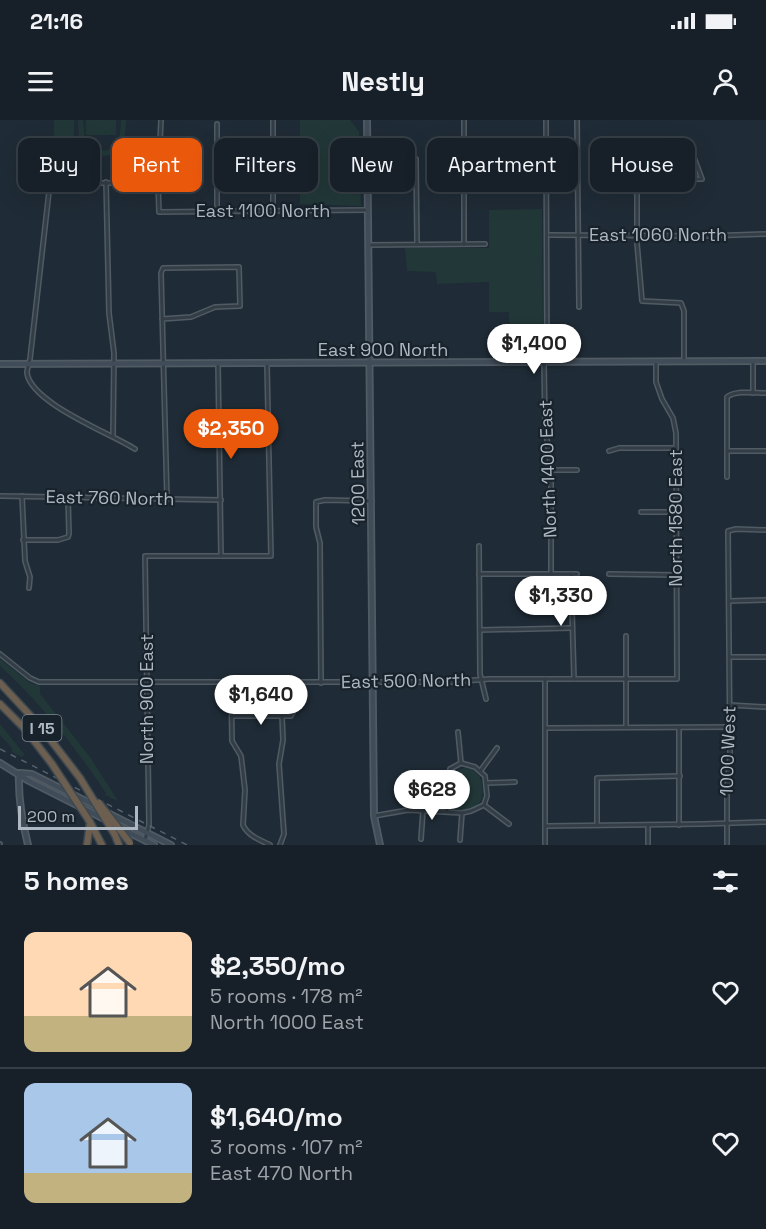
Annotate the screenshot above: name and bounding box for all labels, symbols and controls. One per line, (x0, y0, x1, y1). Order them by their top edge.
text: 21:16 (30, 7, 83, 35)
text: Nestly (341, 64, 425, 99)
icon: menu (24, 65, 57, 98)
icon: person (709, 65, 742, 98)
chip: Buy (18, 138, 100, 192)
chip: Rent (112, 138, 202, 192)
chip: Filters (214, 138, 318, 192)
chip: New (330, 138, 415, 192)
chip: Apartment (427, 138, 578, 192)
chip: House (590, 138, 695, 192)
street label: East 1100 North (196, 199, 330, 222)
street label: East 1060 North (589, 223, 727, 246)
pin: $1,400 (485, 324, 583, 375)
text: $1,400 (501, 330, 567, 356)
street label: East 900 North (318, 338, 448, 361)
street label: North 1400 East (534, 400, 561, 539)
pin: $2,350 (182, 409, 280, 460)
text: $2,350 (198, 415, 265, 441)
street label: 1200 East (345, 441, 370, 525)
street label: North 1580 East (664, 449, 687, 587)
street label: East 760 North (45, 485, 175, 510)
pin: $1,330 (512, 576, 610, 627)
text: $1,330 (529, 582, 593, 608)
street label: North 900 East (135, 634, 158, 764)
street label: East 500 North (341, 668, 471, 693)
pin: $1,640 (212, 675, 310, 726)
text: $1,640 (229, 681, 293, 707)
street label: 1000 West (714, 705, 741, 797)
road number: I 15 (22, 715, 62, 741)
pin: $628 (396, 770, 468, 821)
text: $628 (408, 776, 456, 802)
scale bar (18, 803, 138, 830)
text: 200 m (27, 806, 75, 827)
text: 5 homes (24, 864, 129, 898)
icon: filters (709, 865, 742, 898)
text: $2,350/mo (210, 949, 345, 983)
icon: home (72, 956, 144, 1028)
icon: heart (709, 976, 742, 1009)
text: 5 rooms · 178 m² (210, 983, 362, 1009)
text: North 1000 East (210, 1009, 364, 1035)
text: $1,640/mo (210, 1100, 343, 1134)
icon: home (72, 1107, 144, 1179)
icon: heart (709, 1127, 742, 1160)
text: 3 rooms · 107 m² (210, 1134, 363, 1160)
text: East 470 North (210, 1160, 353, 1186)

